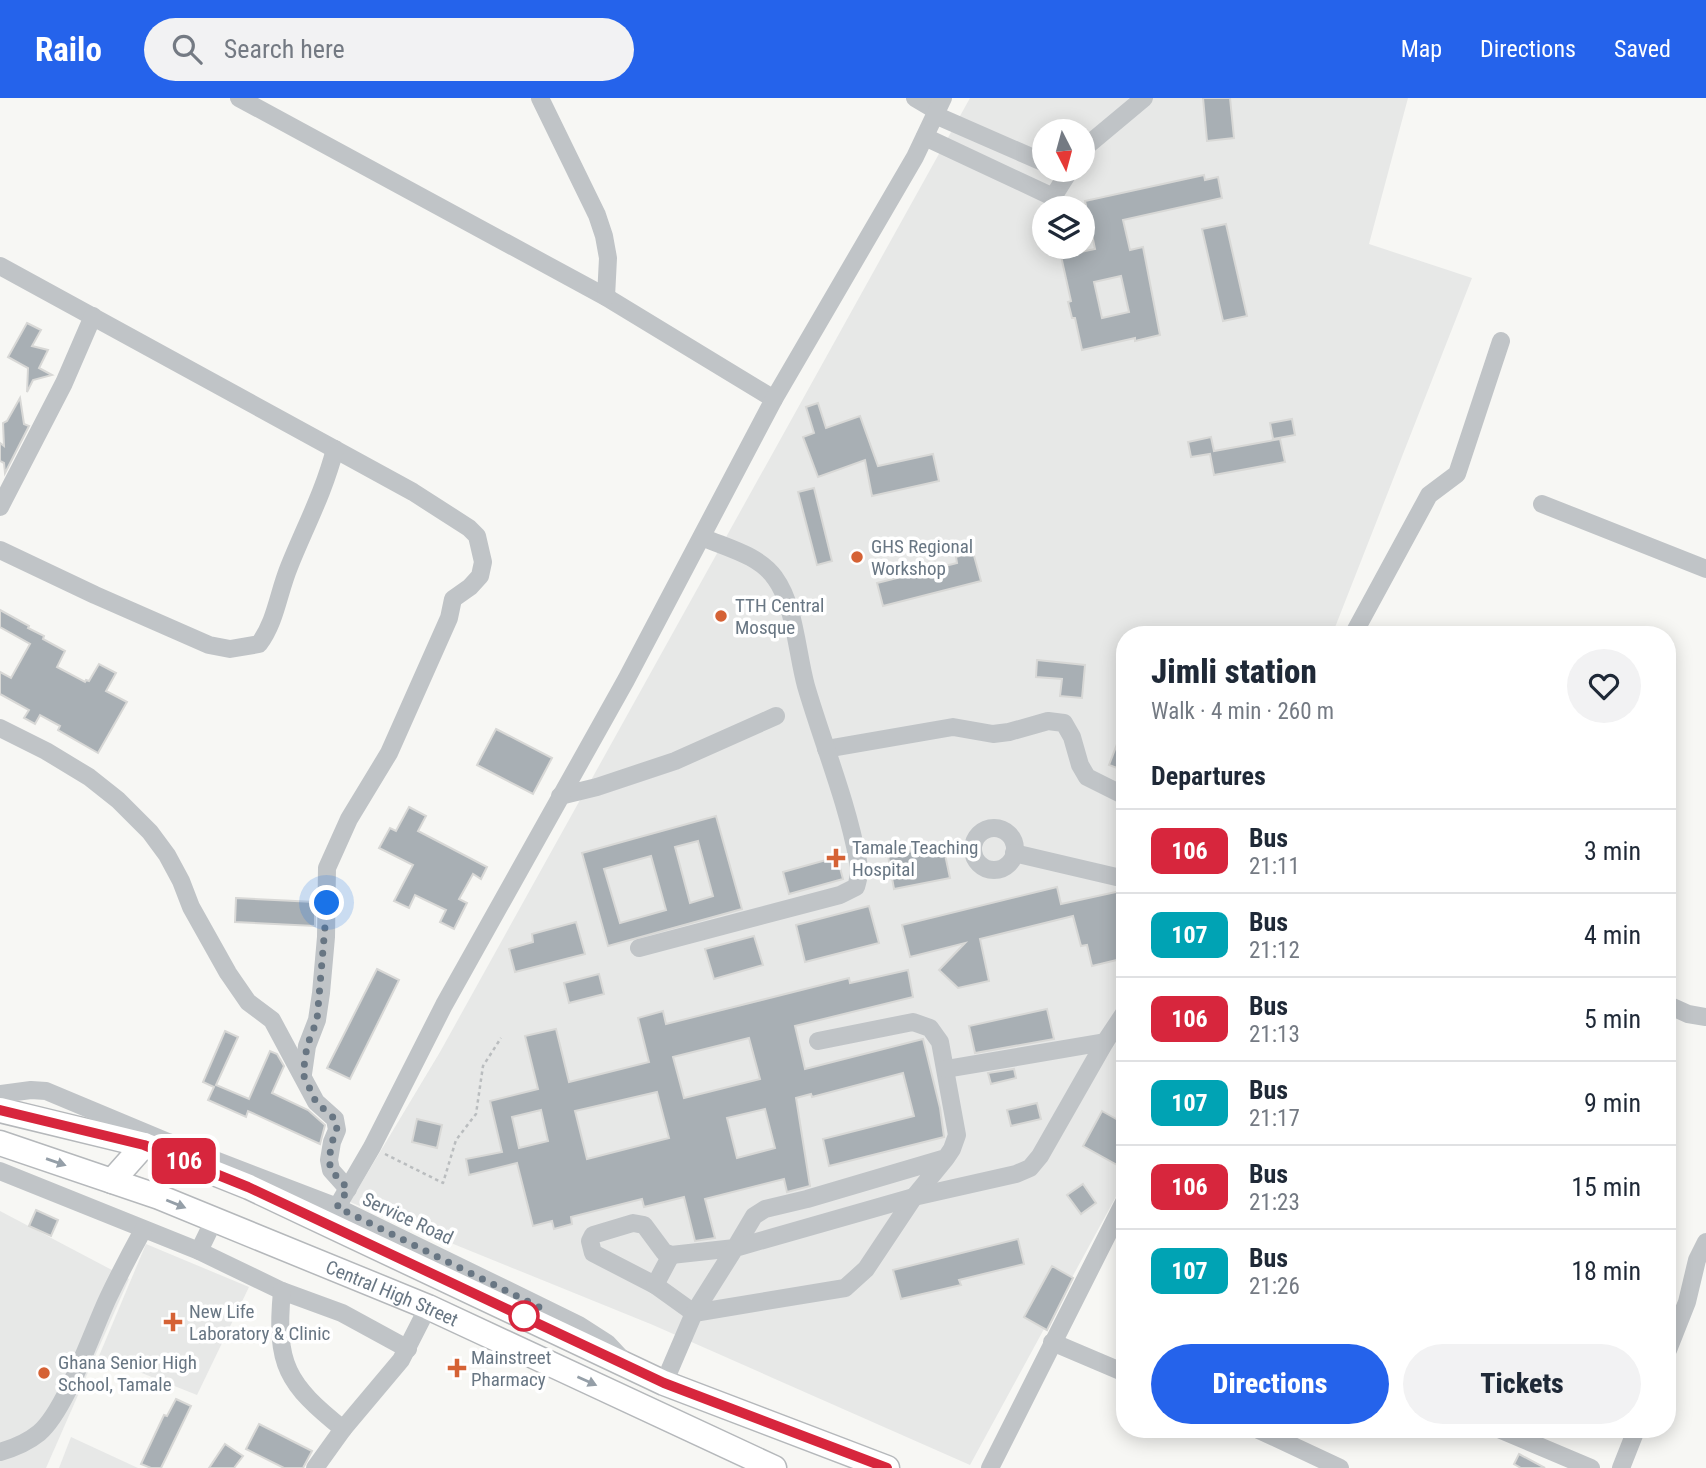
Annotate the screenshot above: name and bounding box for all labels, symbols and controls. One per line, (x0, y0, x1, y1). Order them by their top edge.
search box (144, 18, 634, 81)
text: Railo (35, 30, 102, 69)
icon: search (168, 30, 206, 68)
text: Search here (224, 34, 345, 64)
text: Map (1401, 35, 1442, 63)
text: Directions (1480, 35, 1576, 63)
text: Saved (1614, 35, 1671, 63)
north arrow (1032, 119, 1096, 182)
map controls (1032, 119, 1095, 259)
button: layers (1032, 196, 1095, 259)
place label: GHS Regional Workshop (871, 535, 973, 580)
marker: GHS Regional Workshop (849, 549, 865, 565)
place label: TTH Central Mosque (735, 594, 824, 639)
marker: TTH Central Mosque (713, 608, 729, 624)
button: heart (1567, 649, 1641, 723)
text: Jimli station (1151, 652, 1317, 691)
text: Walk · 4 min · 260 m (1151, 698, 1334, 725)
text: Departures (1151, 761, 1266, 791)
text: Bus (1249, 823, 1288, 853)
place label: Tamale Teaching Hospital (852, 836, 978, 881)
text: 3 min (1584, 836, 1641, 866)
text: 106 (1171, 837, 1208, 865)
marker: Tamale Teaching Hospital (826, 848, 846, 868)
text: 21:11 (1249, 853, 1300, 880)
your location (309, 885, 344, 920)
text: Bus (1249, 907, 1288, 937)
text: 4 min (1584, 920, 1641, 950)
text: 107 (1171, 921, 1208, 949)
text: 21:12 (1249, 937, 1300, 964)
text: Bus (1249, 991, 1288, 1021)
text: 5 min (1584, 1004, 1641, 1034)
text: 106 (1171, 1005, 1208, 1033)
text: 21:13 (1249, 1021, 1300, 1048)
text: Bus (1249, 1075, 1288, 1105)
text: 9 min (1584, 1088, 1641, 1118)
text: 107 (1171, 1089, 1208, 1117)
text: 21:17 (1249, 1105, 1300, 1132)
line badge: 106 (144, 1138, 224, 1184)
text: 106 (166, 1147, 202, 1175)
one-way arrow (45, 1157, 66, 1168)
text: Bus (1249, 1159, 1288, 1189)
text: 15 min (1571, 1172, 1641, 1202)
text: 106 (1171, 1173, 1208, 1201)
street label: Service Road (359, 1187, 457, 1249)
text: 21:23 (1249, 1189, 1300, 1216)
one-way arrow (165, 1199, 186, 1210)
text: Bus (1249, 1243, 1288, 1273)
street label: Central High Street (322, 1255, 462, 1331)
text: 18 min (1571, 1256, 1641, 1286)
text: 107 (1171, 1257, 1208, 1285)
text: 21:26 (1249, 1273, 1300, 1300)
place label: New Life Laboratory & Clinic (189, 1300, 331, 1345)
unlabelled marker (509, 1301, 539, 1331)
marker: New Life Laboratory & Clinic (163, 1312, 183, 1332)
button: Directions (1151, 1344, 1389, 1424)
button: Tickets (1403, 1344, 1641, 1424)
place label: Mainstreet Pharmacy (471, 1346, 551, 1391)
place label: Ghana Senior High School, Tamale (58, 1351, 197, 1396)
marker: Mainstreet Pharmacy (449, 1360, 465, 1376)
marker: Ghana Senior High School, Tamale (36, 1365, 52, 1381)
one-way arrow (577, 1375, 597, 1387)

